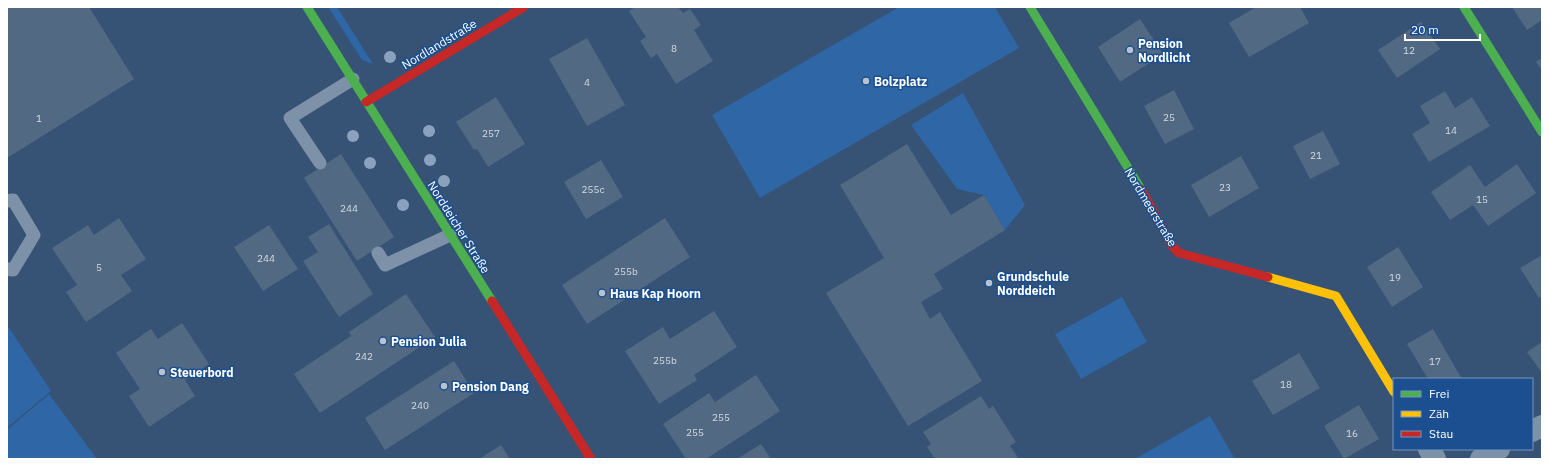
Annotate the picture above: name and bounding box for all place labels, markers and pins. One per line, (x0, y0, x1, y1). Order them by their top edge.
place label: Pension Nordlicht (1138, 36, 1191, 65)
marker: Pension Nordlicht (1125, 45, 1135, 55)
place label: Bolzplatz (874, 74, 927, 89)
marker: Bolzplatz (861, 76, 871, 86)
place label: Grundschule Norddeich (997, 269, 1069, 298)
marker: Grundschule Norddeich (984, 278, 994, 288)
place label: Haus Kap Hoorn (610, 286, 701, 301)
marker: Haus Kap Hoorn (597, 288, 607, 298)
place label: Pension Julia (391, 334, 467, 349)
marker: Pension Julia (378, 336, 388, 346)
place label: Steuerbord (170, 365, 234, 380)
marker: Steuerbord (157, 367, 167, 377)
place label: Pension Dang (452, 379, 529, 394)
marker: Pension Dang (439, 381, 449, 391)

